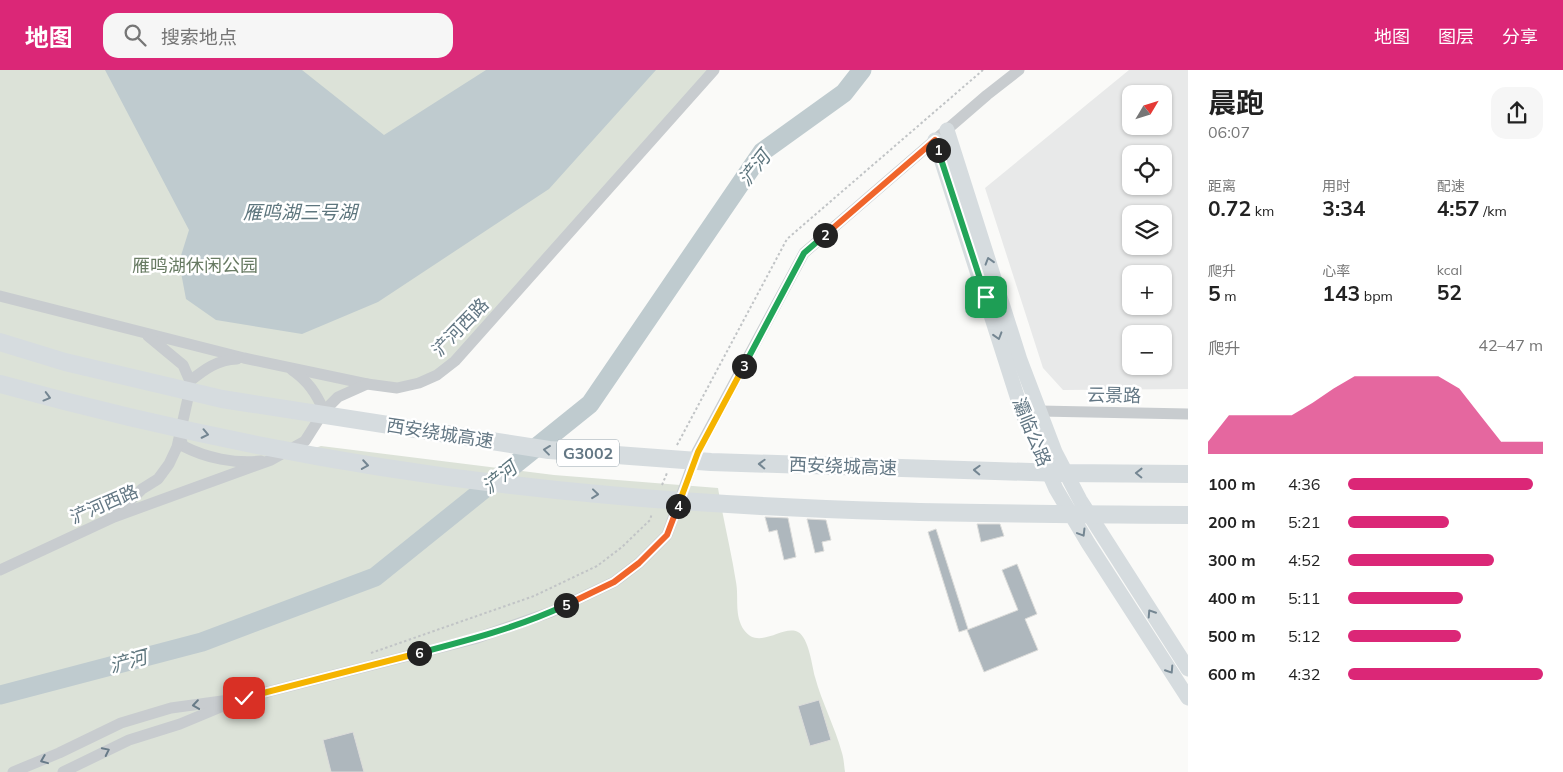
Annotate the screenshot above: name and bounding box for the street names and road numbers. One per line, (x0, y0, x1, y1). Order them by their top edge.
street label: 浐河西路 (427, 293, 493, 361)
street label: 云景路 (1087, 383, 1141, 407)
street label: 灞临公路 (1008, 394, 1056, 470)
street label: 西安绕城高速 (385, 413, 495, 453)
road number: G3002 (557, 439, 619, 466)
street label: 西安绕城高速 (789, 453, 897, 479)
street label: 浐河西路 (66, 479, 142, 529)

